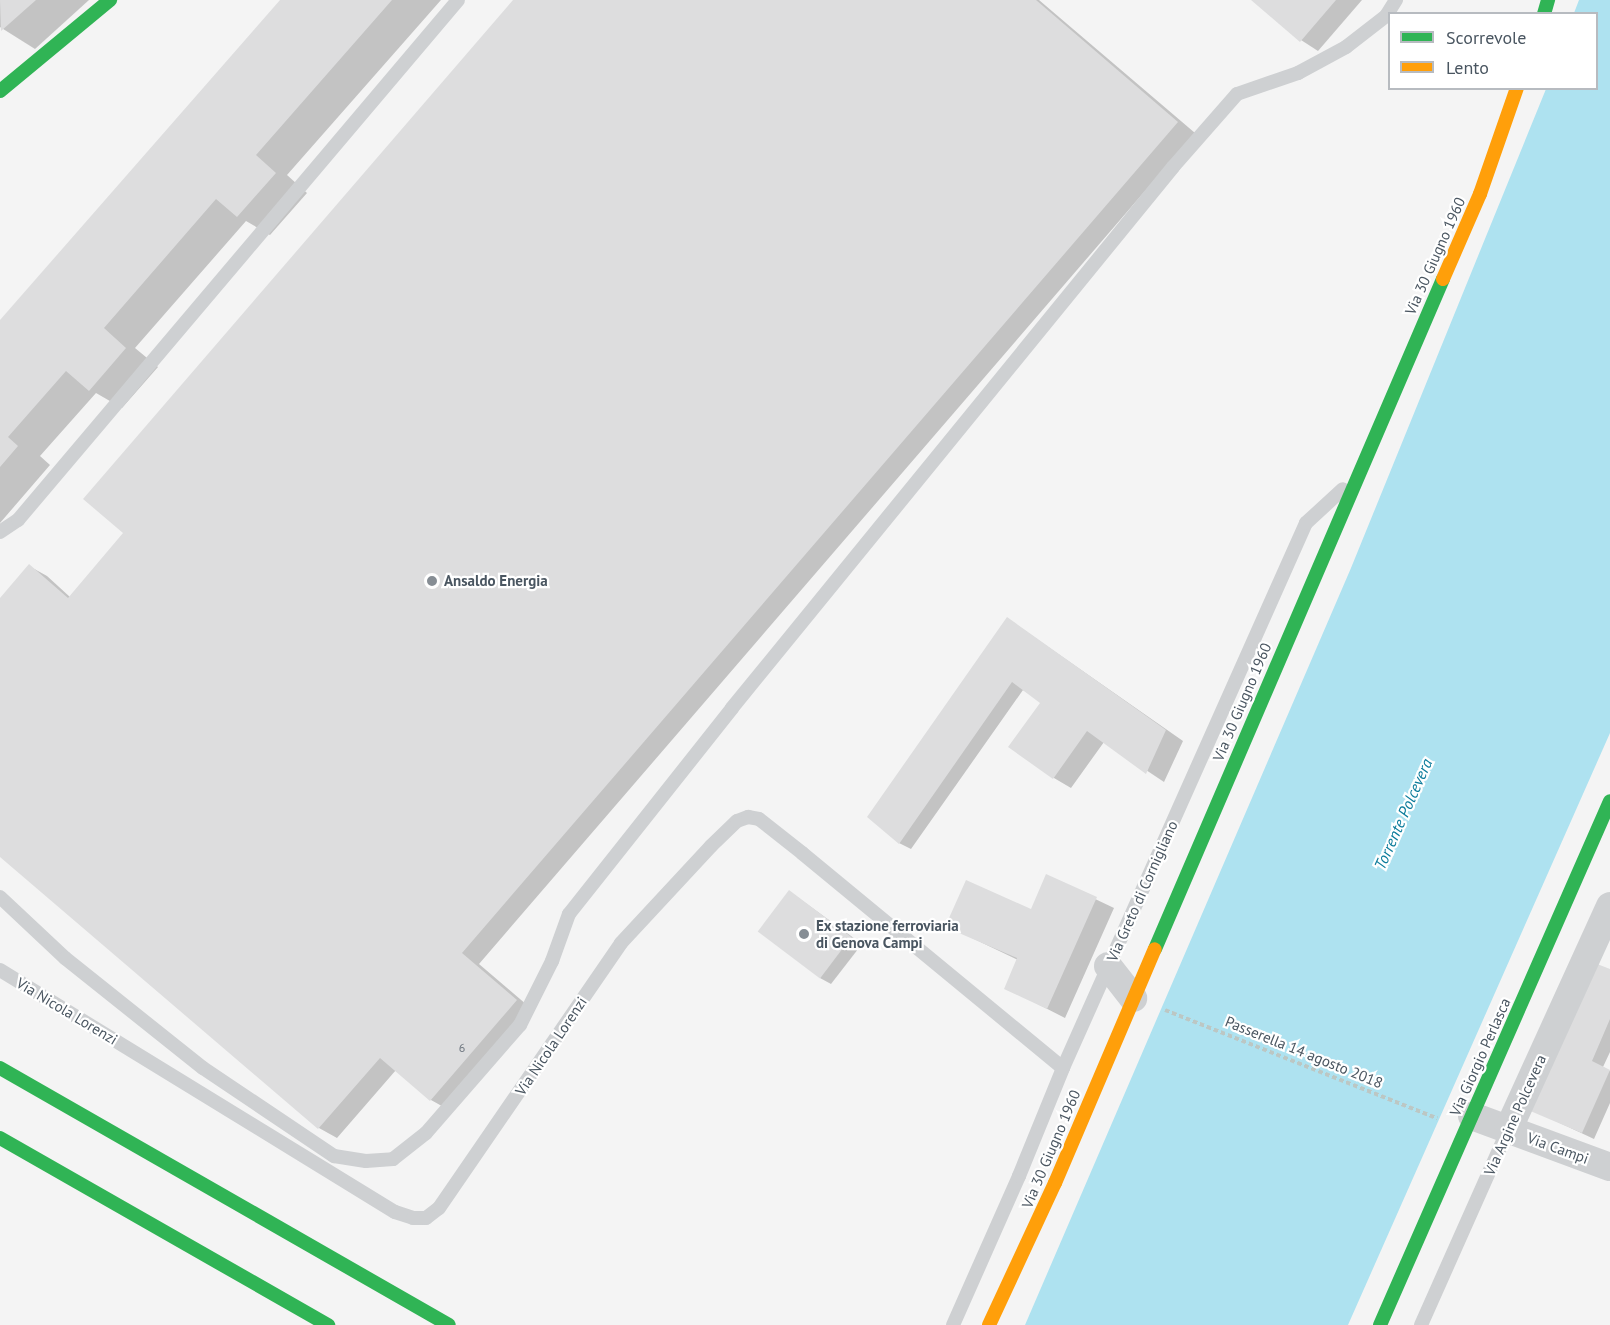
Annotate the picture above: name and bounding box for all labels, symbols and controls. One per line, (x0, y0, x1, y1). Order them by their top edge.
legend (1388, 12, 1598, 90)
text: Scorrevole (1446, 26, 1526, 49)
text: Lento (1446, 56, 1489, 79)
street label: Via 30 Giugno 1960 (1401, 194, 1469, 318)
place label: Ansaldo Energia (444, 572, 548, 590)
marker: Ansaldo Energia (425, 574, 439, 588)
street label: Via 30 Giugno 1960 (1209, 640, 1275, 764)
water label: Torrente Polcevera (1370, 756, 1436, 872)
street label: Via Greto di Cornigliano (1103, 818, 1181, 964)
place label: Ex stazione ferroviaria di Genova Campi (816, 916, 959, 951)
marker: Ex stazione ferroviaria di Genova Campi (797, 927, 811, 941)
street label: Via Nicola Lorenzi (13, 974, 121, 1048)
street label: Via Nicola Lorenzi (511, 993, 591, 1099)
street label: Via Giorgio Perlasca (1446, 995, 1514, 1119)
street label: Passerella 14 agosto 2018 (1223, 1012, 1385, 1092)
house number: 6 (459, 1041, 465, 1055)
street label: Via Argine Polcevera (1480, 1052, 1550, 1178)
street label: Via 30 Giugno 1960 (1018, 1087, 1084, 1211)
street label: Via Campi (1525, 1129, 1591, 1167)

